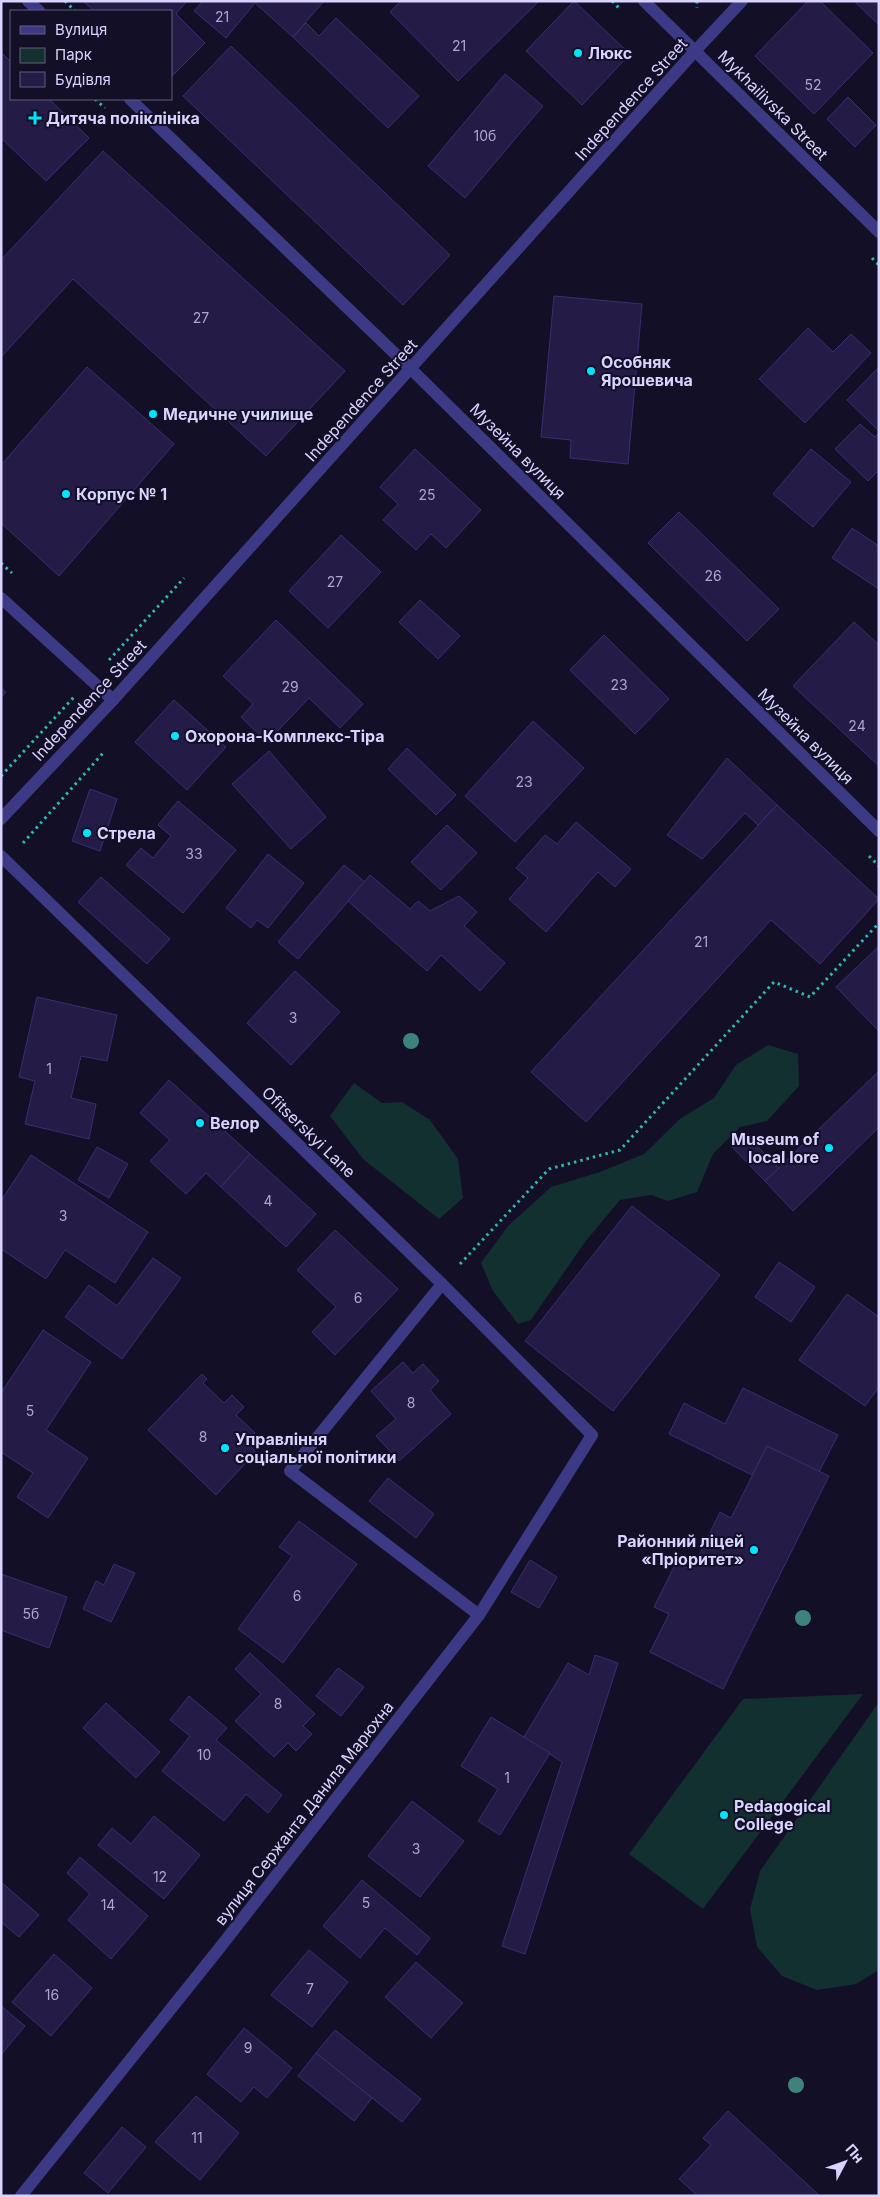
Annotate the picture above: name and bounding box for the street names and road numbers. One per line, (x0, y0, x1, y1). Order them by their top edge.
street label: Independence Street (571, 34, 691, 164)
street label: Mykhailivska Street (714, 46, 832, 164)
street label: Independence Street (301, 335, 421, 465)
street label: Музейна вулиця (466, 399, 570, 503)
street label: Independence Street (28, 635, 150, 765)
street label: Музейна вулиця (754, 684, 858, 788)
street label: Ofitserskyi Lane (258, 1082, 360, 1182)
street label: вулиця Сержанта Данила Марюхна (210, 1697, 398, 1929)

